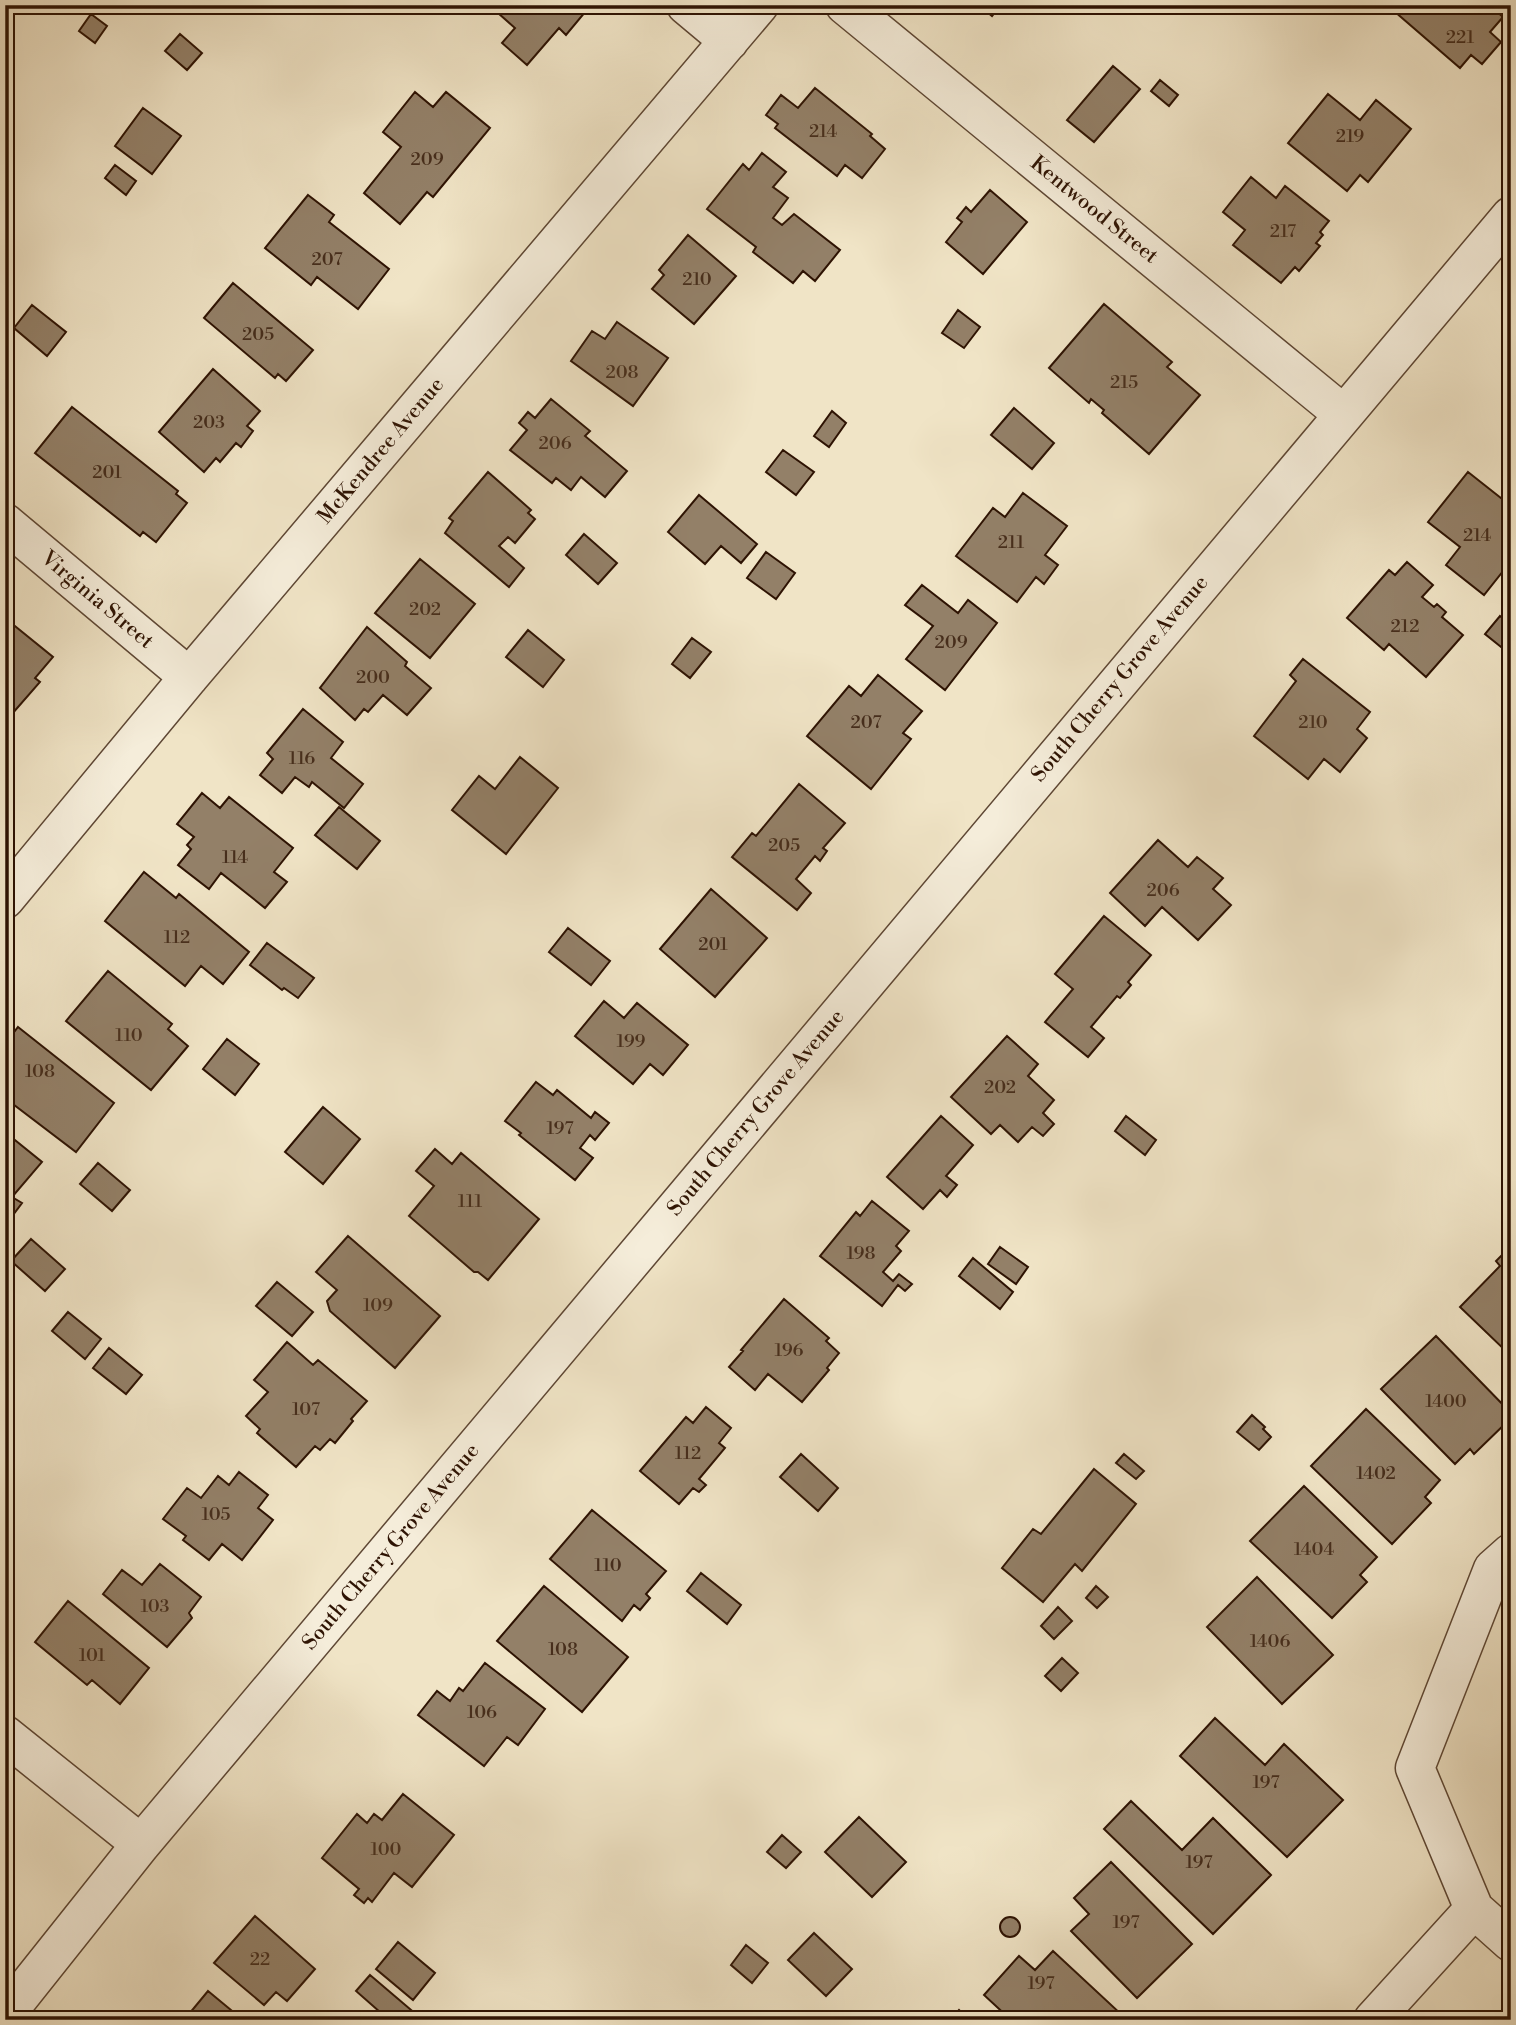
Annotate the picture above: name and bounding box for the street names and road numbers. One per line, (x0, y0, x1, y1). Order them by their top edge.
street label: Kentwood Street (1025, 151, 1164, 270)
street label: McKendree Avenue (312, 373, 450, 529)
street label: Virginia Street (35, 545, 159, 655)
street label: South Cherry Grove Avenue (1026, 570, 1214, 788)
street label: South Cherry Grove Avenue (662, 1004, 850, 1222)
street label: South Cherry Grove Avenue (297, 1438, 485, 1656)

